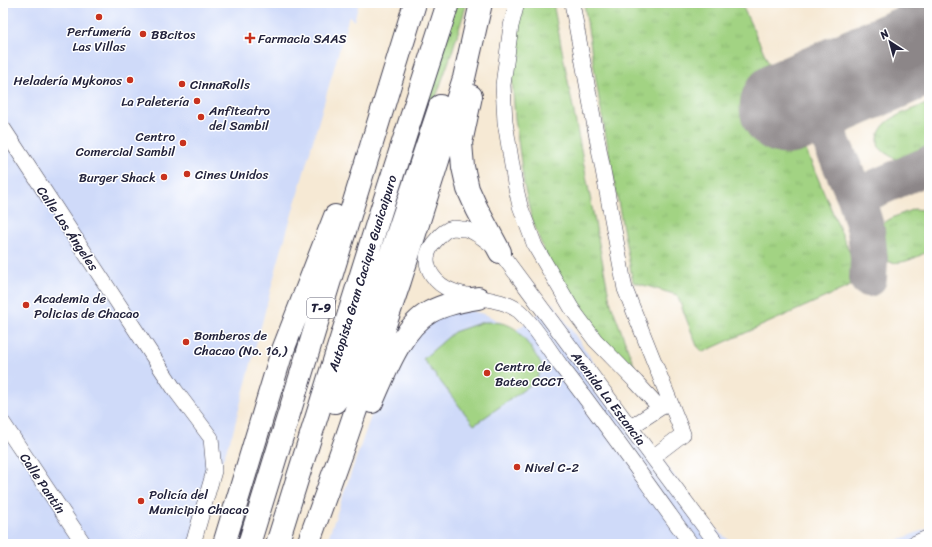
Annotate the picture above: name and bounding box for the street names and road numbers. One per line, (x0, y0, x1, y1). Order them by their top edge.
street label: Autopista Gran Cacique Guaicaipuro (321, 172, 404, 375)
street label: Calle Los Ángeles (31, 181, 105, 276)
road number: T-9 (307, 298, 335, 318)
street label: Avenida La Estancia (565, 345, 652, 451)
street label: Calle Pantín (14, 448, 72, 519)

